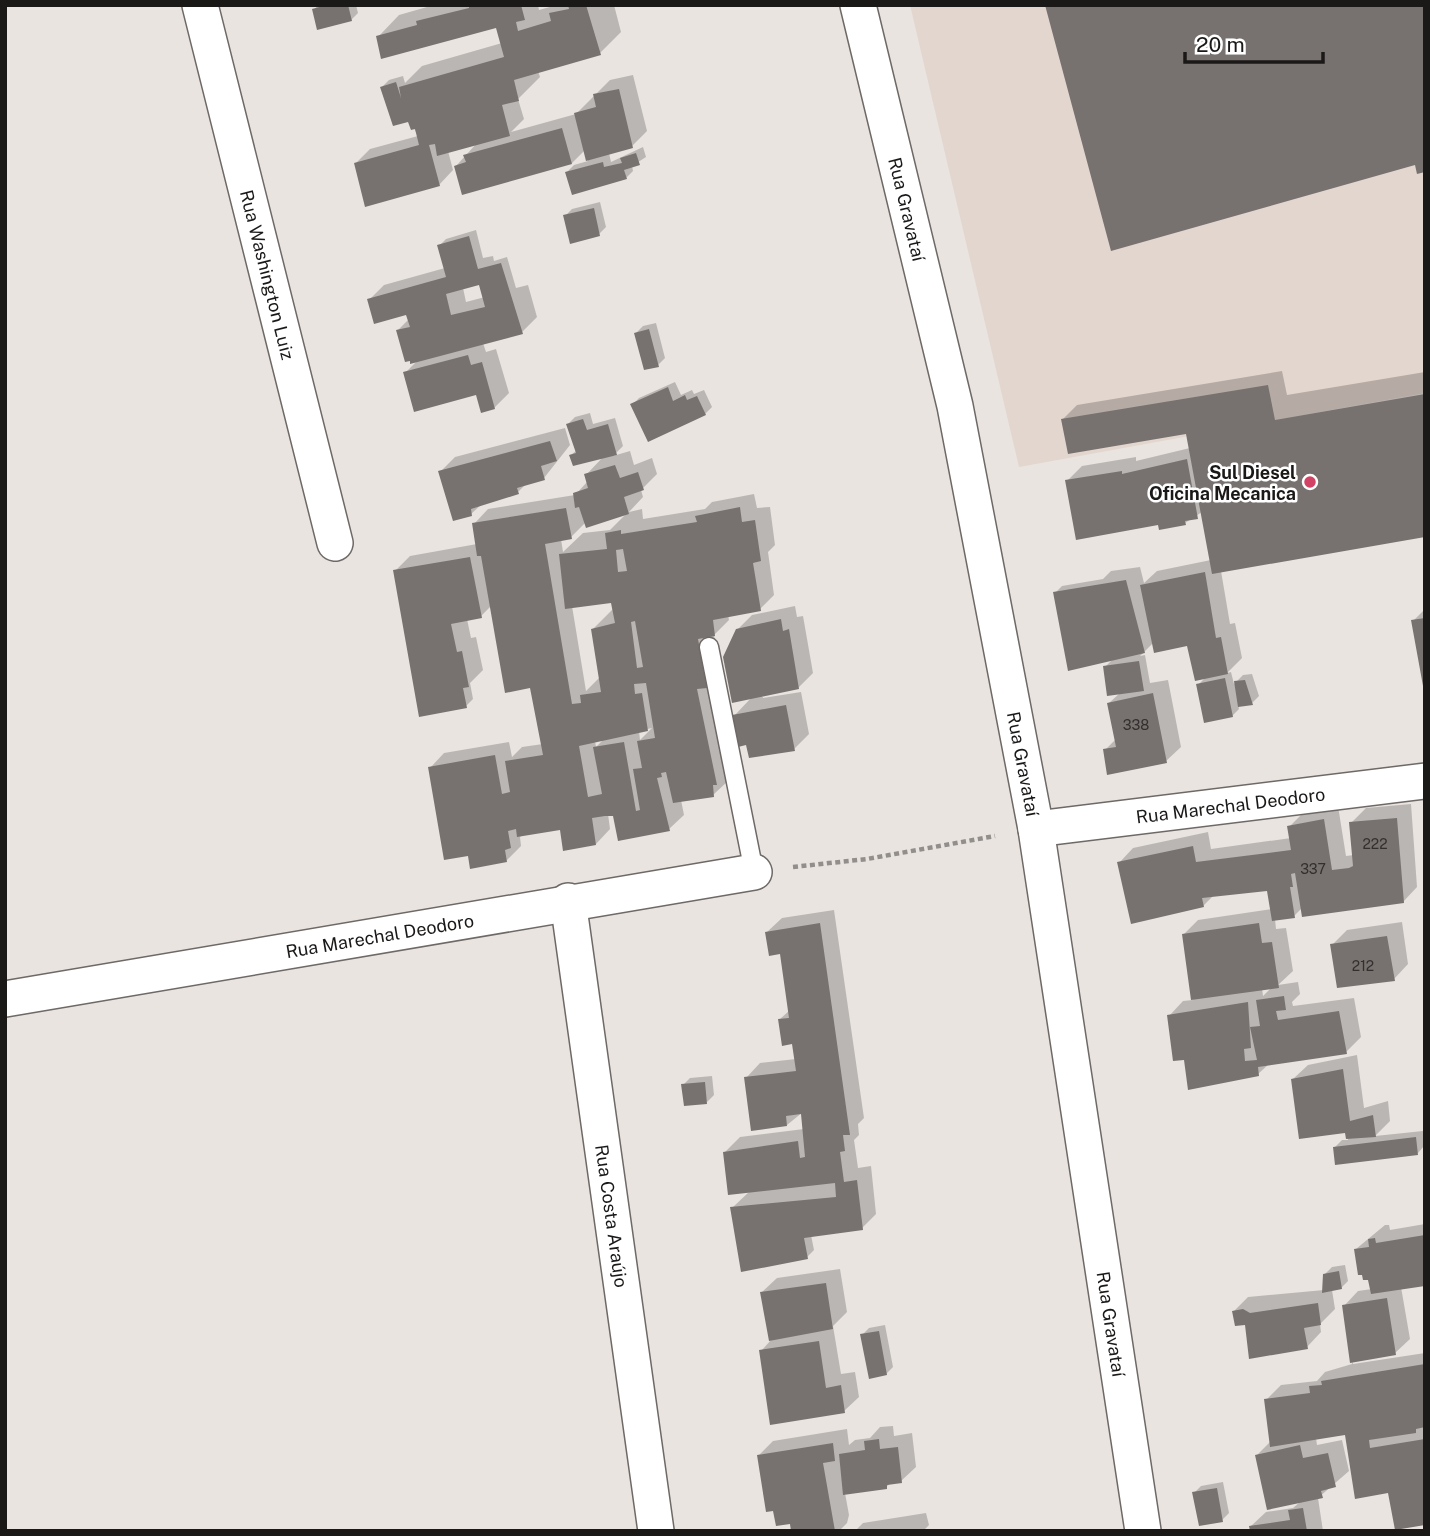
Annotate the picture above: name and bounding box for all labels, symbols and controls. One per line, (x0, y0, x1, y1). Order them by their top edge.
scale bar (1185, 21, 1323, 65)
text: 20 m (1196, 32, 1245, 57)
street label: Rua Gravataí (885, 155, 930, 264)
street label: Rua Washington Luiz (236, 188, 299, 362)
place label: Sul Diesel Oficina Mecanica (1149, 462, 1296, 504)
marker: Sul Diesel Oficina Mecanica (1302, 474, 1318, 490)
street label: Rua Gravataí (1003, 710, 1044, 819)
house number: 338 (1123, 717, 1149, 733)
street label: Rua Marechal Deodoro (1135, 783, 1326, 827)
house number: 222 (1362, 836, 1388, 852)
house number: 337 (1300, 861, 1326, 877)
street label: Rua Marechal Deodoro (284, 909, 475, 962)
house number: 212 (1352, 958, 1374, 974)
street label: Rua Costa Araújo (592, 1143, 632, 1289)
street label: Rua Gravataí (1093, 1270, 1130, 1379)

